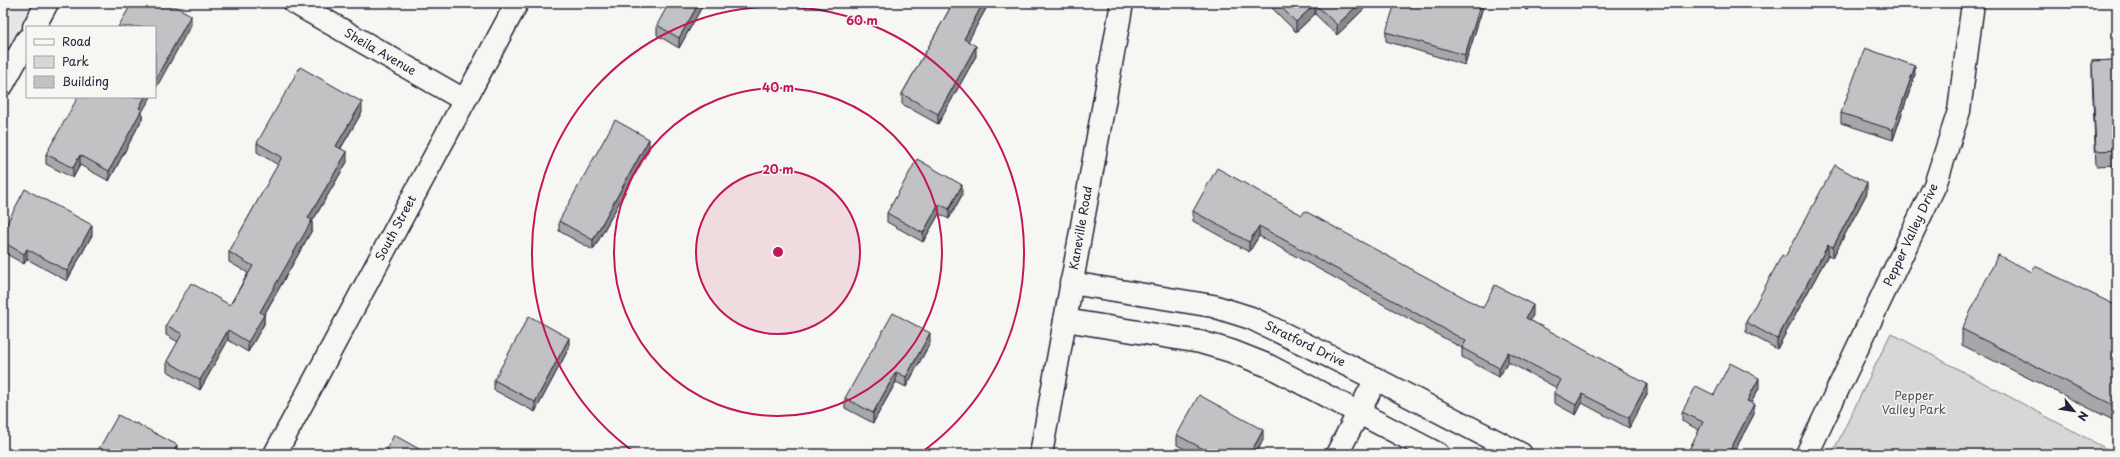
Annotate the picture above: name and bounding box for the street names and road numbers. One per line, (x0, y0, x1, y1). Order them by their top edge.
street label: Sheila Avenue (341, 23, 420, 79)
street label: Pepper Valley Drive (1878, 180, 1942, 289)
street label: Kaneville Road (1064, 184, 1096, 271)
street label: South Street (370, 191, 420, 264)
street label: Stratford Drive (1262, 316, 1349, 370)

